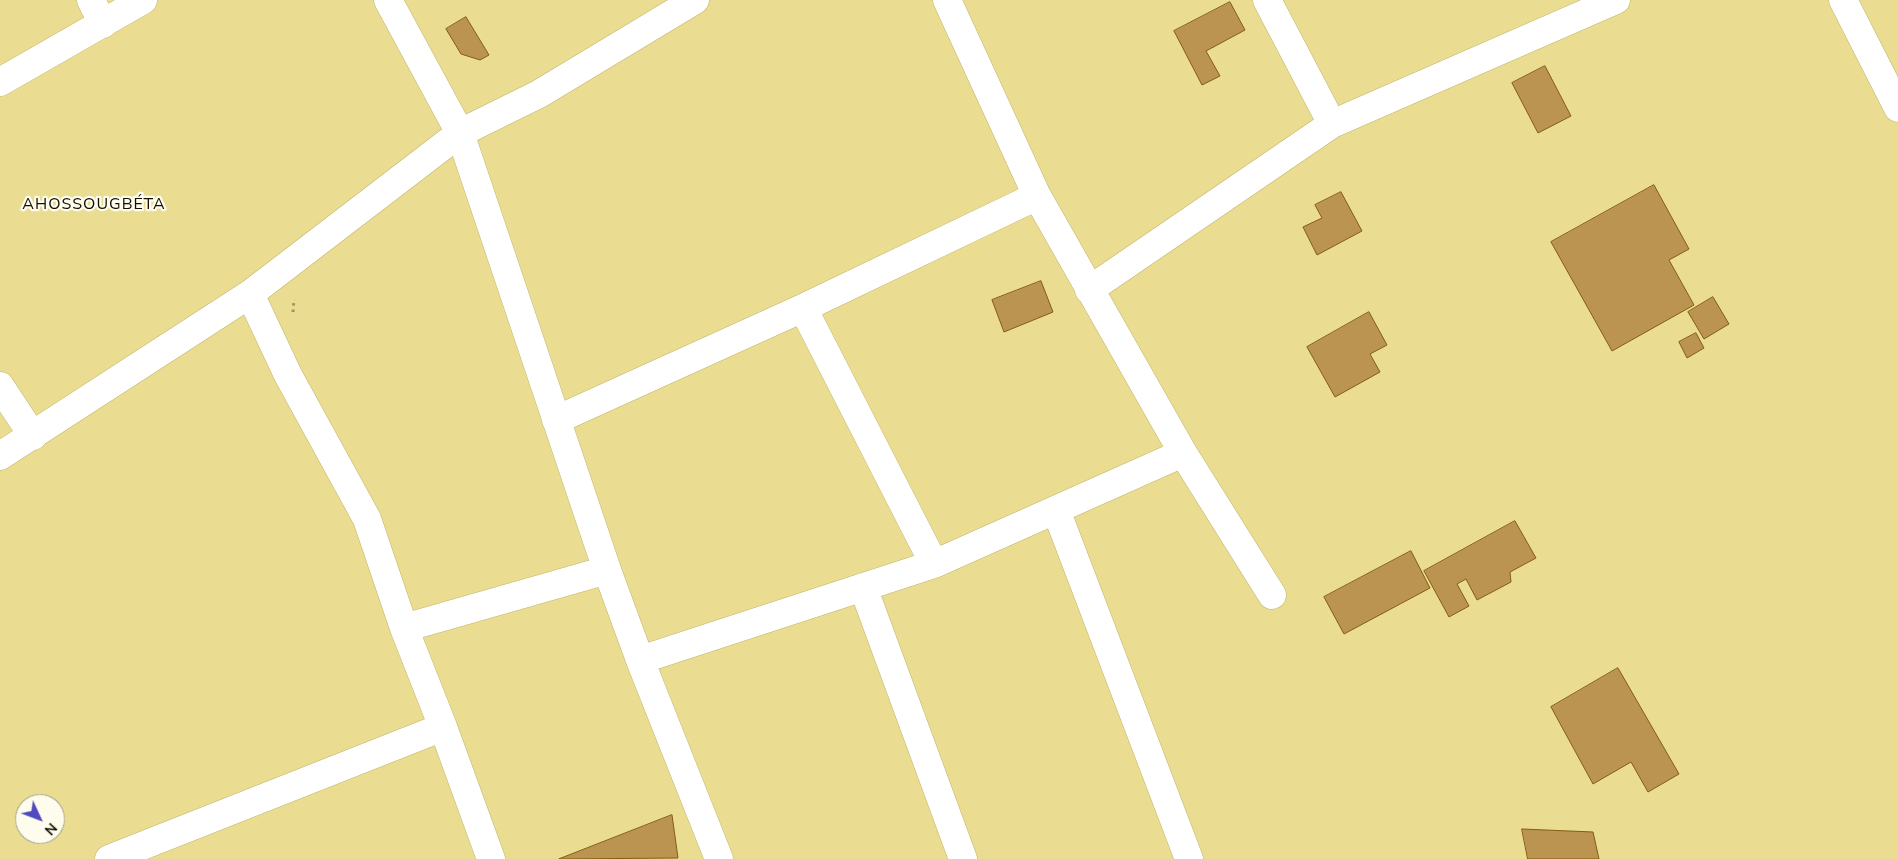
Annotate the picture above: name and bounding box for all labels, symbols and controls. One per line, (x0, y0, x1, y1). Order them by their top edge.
district label: AHOSSOUGBÉTA (21, 195, 167, 215)
north arrow (15, 794, 65, 844)
text: N (40, 819, 61, 839)

